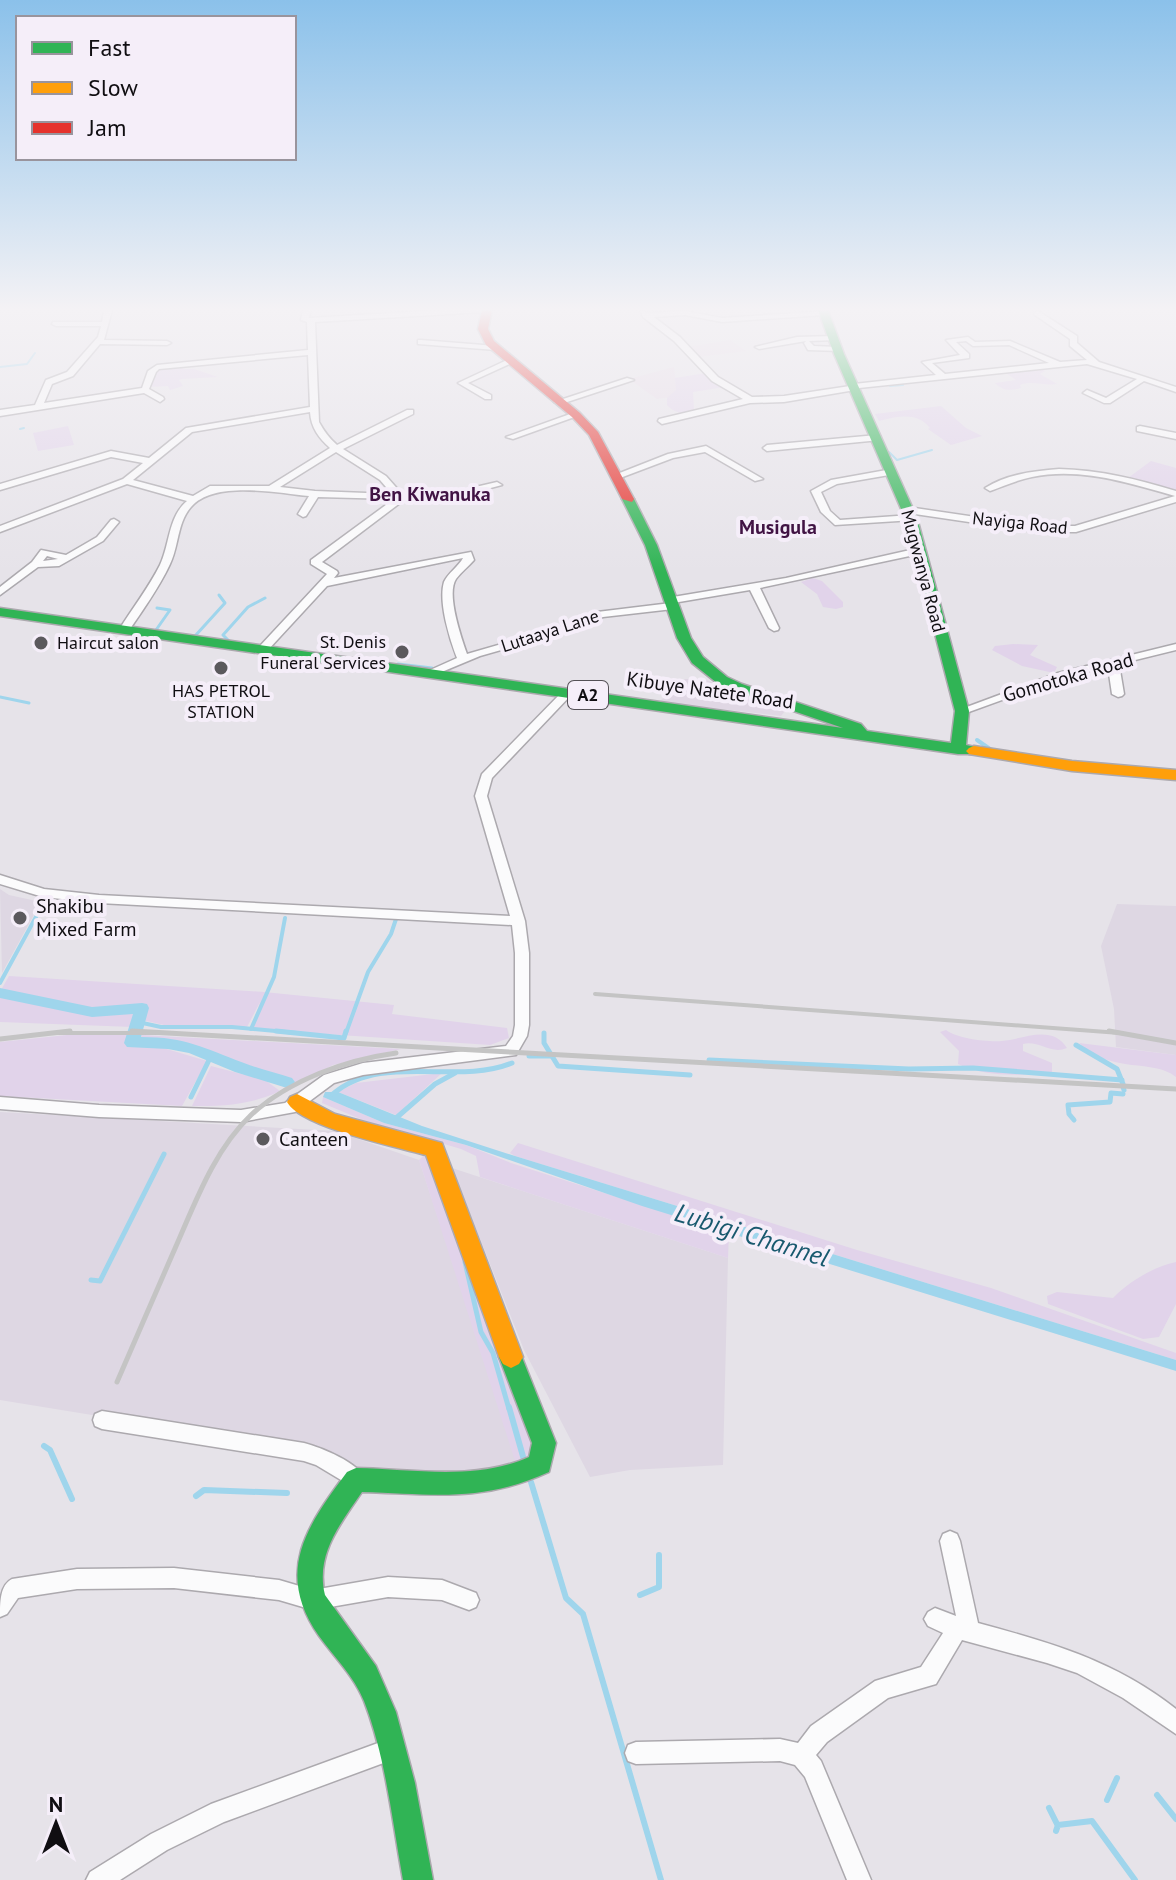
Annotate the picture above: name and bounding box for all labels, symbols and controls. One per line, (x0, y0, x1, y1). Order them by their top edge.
legend (16, 16, 296, 160)
text: Fast (88, 32, 131, 63)
text: Slow (88, 72, 138, 103)
text: Jam (87, 112, 126, 143)
district label: Ben Kiwanuka (369, 481, 491, 507)
street label: Nayiga Road (971, 506, 1069, 539)
street label: Mugwanya Road (896, 507, 951, 635)
district label: Musigula (739, 514, 817, 540)
street label: Lutaaya Lane (498, 604, 602, 657)
place label: St. Denis Funeral Services (260, 630, 386, 674)
place label: Haircut salon (57, 631, 159, 654)
marker: Haircut salon (32, 634, 50, 652)
marker: St. Denis Funeral Services (393, 643, 411, 661)
street label: Gomotoka Road (1000, 646, 1136, 708)
marker: HAS PETROL STATION (212, 659, 230, 677)
street label: Kibuye Natete Road (625, 665, 795, 715)
place label: HAS PETROL STATION (172, 679, 270, 723)
road number: A2 (568, 681, 608, 709)
place label: Shakibu Mixed Farm (36, 893, 137, 942)
marker: Shakibu Mixed Farm (11, 909, 29, 927)
place label: Canteen (279, 1126, 349, 1152)
marker: Canteen (254, 1130, 272, 1148)
water label: Lubigi Channel (671, 1195, 833, 1274)
north arrow (16, 1784, 96, 1864)
text: N (49, 1790, 63, 1818)

